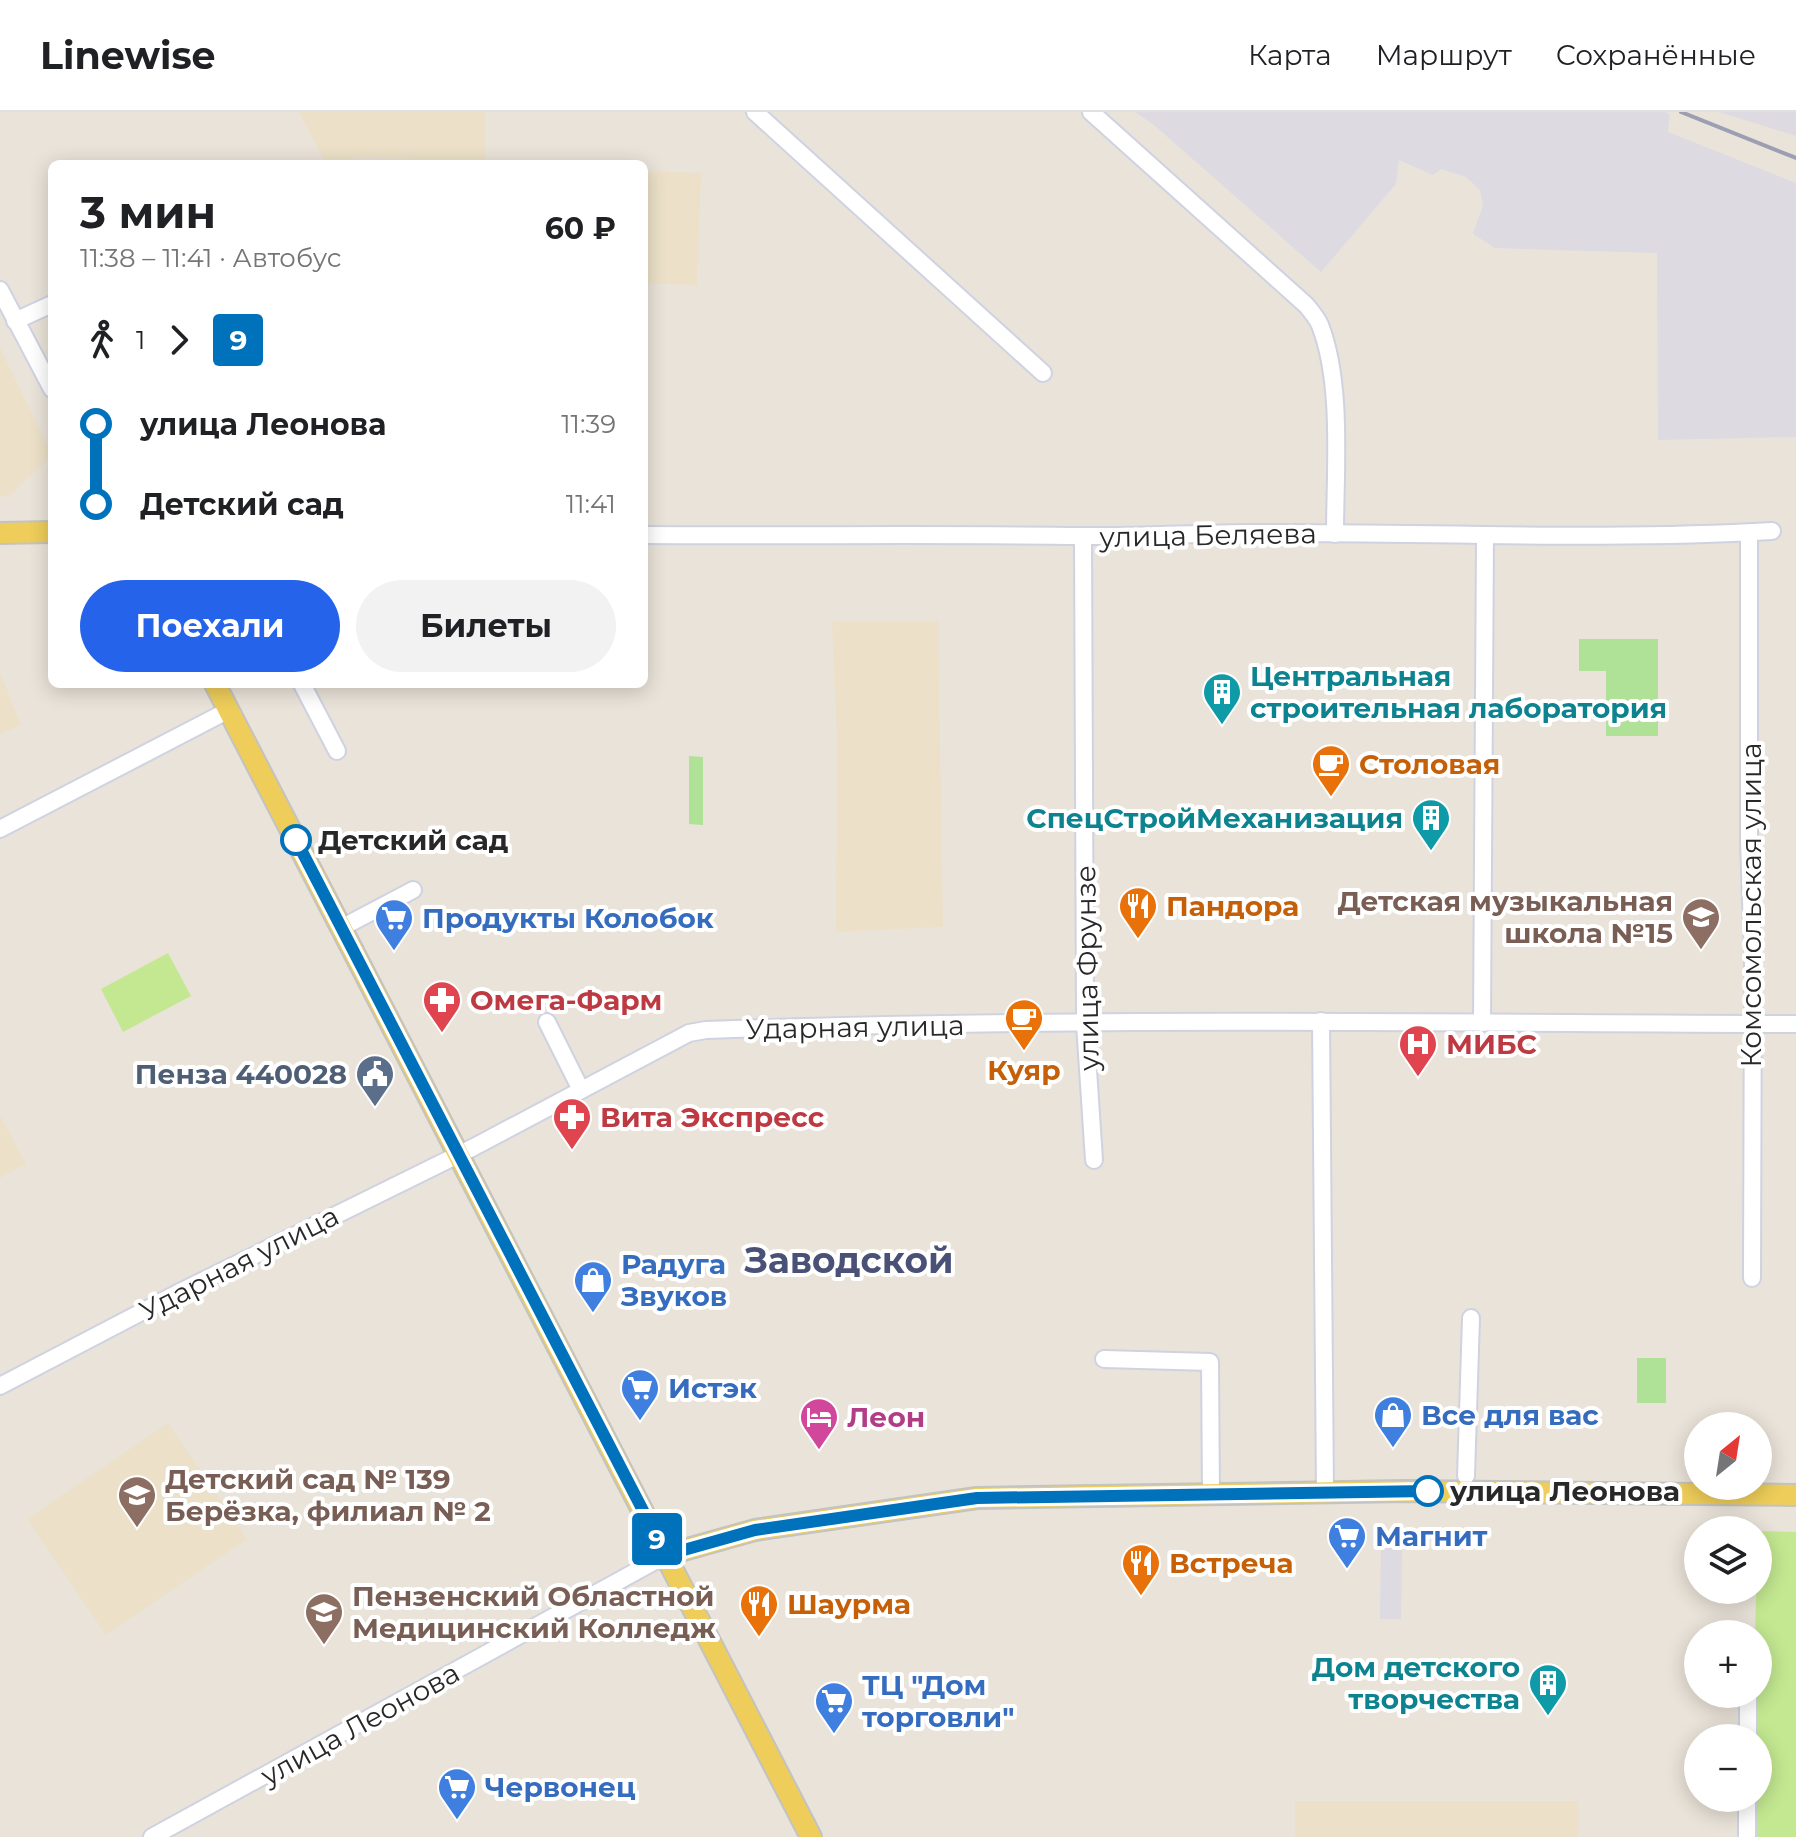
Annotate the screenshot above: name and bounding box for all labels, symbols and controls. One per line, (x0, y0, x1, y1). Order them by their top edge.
text: Linewise (40, 32, 216, 79)
text: Карта (1248, 38, 1332, 72)
text: Маршрут (1376, 38, 1512, 72)
text: Сохранённые (1556, 38, 1756, 72)
text: 3 мин (80, 185, 216, 239)
text: 60 ₽ (545, 210, 616, 247)
text: 11:38 – 11:41 · Автобус (80, 242, 341, 274)
icon: walk (80, 318, 124, 362)
icon: forward (157, 318, 201, 362)
text: 9 (229, 323, 247, 357)
text: 1 (136, 324, 145, 356)
text: улица Леонова (140, 406, 386, 443)
text: 11:39 (561, 408, 616, 440)
text: Детский сад (140, 486, 344, 523)
text: 11:41 (566, 488, 616, 520)
street label: улица Беляева (1098, 516, 1317, 554)
button: Поехали (80, 580, 340, 672)
button: Билеты (356, 580, 616, 672)
place label: Центральная строительная лаборатория (1250, 659, 1667, 725)
building icon: Центральная строительная лаборатория (1201, 671, 1243, 726)
street label: Комсомольская улица (1734, 742, 1768, 1068)
cafe icon: Столовая (1310, 743, 1352, 798)
place label: Столовая (1359, 747, 1500, 781)
building icon: СпецСтройМеханизация (1410, 797, 1452, 852)
place label: СпецСтройМеханизация (1026, 801, 1403, 835)
place label: Детский сад (318, 823, 508, 857)
marker: Детский сад (281, 825, 311, 855)
street label: улица Фрунзе (1068, 865, 1106, 1072)
place label: Детская музыкальная школа №15 (1337, 884, 1673, 950)
restaurant icon: Пандора (1117, 885, 1159, 940)
place label: Пандора (1166, 889, 1299, 923)
school or university icon: Детская музыкальная школа №15 (1680, 896, 1722, 951)
supermarket icon: Продукты Колобок (373, 897, 415, 952)
place label: Продукты Колобок (422, 901, 714, 935)
pharmacy icon: Омега-Фарм (421, 979, 463, 1034)
place label: Омега-Фарм (470, 983, 662, 1017)
cafe icon: Куяр (1003, 997, 1045, 1052)
street label: Ударная улица (745, 1008, 965, 1046)
hospital icon: МИБС (1397, 1023, 1439, 1078)
place label: МИБС (1446, 1027, 1537, 1061)
public building icon: Пенза 440028 (354, 1053, 396, 1108)
place label: Куяр (987, 1053, 1061, 1087)
place label: Пенза 440028 (135, 1057, 347, 1091)
pharmacy icon: Вита Экспресс (551, 1096, 593, 1151)
place label: Вита Экспресс (600, 1100, 825, 1134)
street label: Ударная улица (134, 1198, 344, 1328)
district label: Заводской (743, 1238, 954, 1282)
place label: Радуга Звуков (620, 1247, 727, 1313)
shop icon: Радуга Звуков (572, 1259, 614, 1314)
supermarket icon: Истэк (619, 1367, 661, 1422)
place label: Истэк (668, 1371, 757, 1405)
shop icon: Все для вас (1372, 1394, 1414, 1449)
hotel icon: Леон (798, 1396, 840, 1451)
place label: Все для вас (1421, 1398, 1599, 1432)
place label: Леон (847, 1400, 925, 1434)
north arrow (1684, 1412, 1772, 1500)
map controls (1684, 1412, 1772, 1812)
place label: Детский сад № 139 Берёзка, филиал № 2 (165, 1462, 491, 1528)
school or university icon: Детский сад № 139 Берёзка, филиал № 2 (116, 1474, 158, 1529)
place label: улица Леонова (1449, 1474, 1680, 1508)
marker: улица Леонова (1413, 1476, 1443, 1506)
line badge: 9 (631, 1513, 683, 1565)
supermarket icon: Магнит (1326, 1515, 1368, 1570)
button: layers (1684, 1516, 1772, 1604)
place label: Магнит (1375, 1519, 1488, 1553)
text: 9 (648, 1522, 666, 1556)
restaurant icon: Встреча (1120, 1542, 1162, 1597)
place label: Встреча (1169, 1546, 1293, 1580)
place label: Пензенский Областной Медицинский Колледж (352, 1579, 716, 1645)
restaurant icon: Шаурма (738, 1583, 780, 1638)
place label: Шаурма (787, 1587, 911, 1621)
school or university icon: Пензенский Областной Медицинский Колледж (303, 1591, 345, 1646)
button: + (1684, 1620, 1772, 1708)
place label: Дом детского творчества (1312, 1650, 1520, 1716)
street label: улица Леонова (254, 1655, 465, 1793)
building icon: Дом детского творчества (1527, 1662, 1569, 1717)
place label: ТЦ "Дом торговли" (862, 1668, 1014, 1734)
supermarket icon: ТЦ "Дом торговли" (813, 1680, 855, 1735)
button: − (1684, 1724, 1772, 1812)
supermarket icon: Червонец (436, 1766, 478, 1821)
place label: Червонец (485, 1770, 636, 1804)

